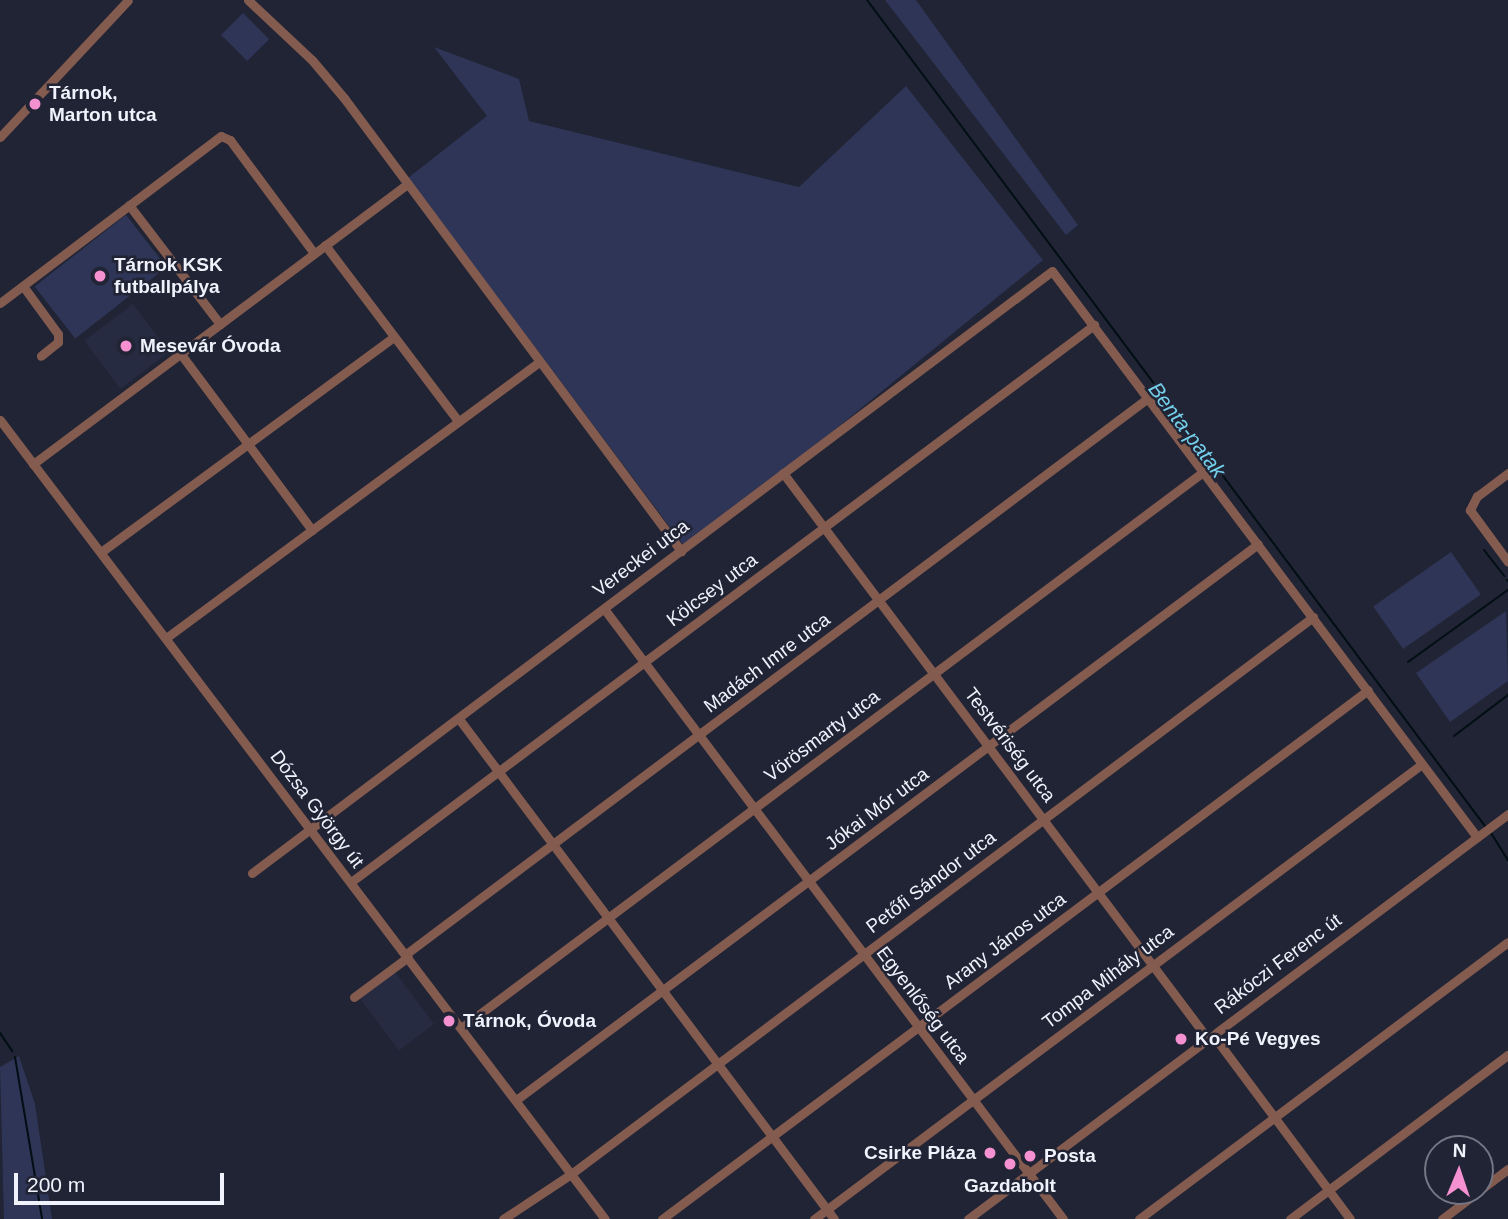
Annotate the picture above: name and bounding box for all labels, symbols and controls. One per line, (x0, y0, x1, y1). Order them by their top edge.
place label: Tárnok, Marton utca (49, 82, 157, 126)
marker: Tárnok, Marton utca (27, 96, 43, 112)
place label: Tárnok KSK futballpálya (114, 254, 223, 298)
marker: Tárnok KSK futballpálya (92, 268, 108, 284)
place label: Mesevár Óvoda (140, 335, 280, 357)
marker: Mesevár Óvoda (118, 338, 134, 354)
water label: Benta-patak (1143, 377, 1231, 483)
street label: Vereckei utca (589, 515, 693, 601)
street label: Kölcsey utca (662, 548, 762, 632)
street label: Madách Imre utca (699, 608, 835, 718)
street label: Testvériség utca (960, 683, 1060, 807)
street label: Vörösmarty utca (760, 685, 884, 787)
street label: Dózsa György út (265, 746, 369, 872)
street label: Jókai Mór utca (821, 763, 933, 855)
street label: Petőfi Sándor utca (862, 826, 1000, 938)
street label: Arany János utca (940, 888, 1070, 994)
street label: Rákóczi Ferenc út (1210, 909, 1346, 1019)
street label: Tompa Mihály utca (1038, 920, 1178, 1034)
street label: Egyenlőség utca (872, 942, 974, 1068)
place label: Tárnok, Óvoda (463, 1010, 596, 1032)
marker: Tárnok, Óvoda (441, 1013, 457, 1029)
place label: Ko-Pé Vegyes (1195, 1028, 1321, 1050)
marker: Ko-Pé Vegyes (1173, 1031, 1189, 1047)
north arrow (1424, 1135, 1494, 1205)
text: N (1452, 1140, 1467, 1161)
place label: Csirke Pláza (864, 1142, 976, 1164)
marker: Csirke Pláza (982, 1145, 998, 1161)
place label: Posta (1044, 1145, 1096, 1167)
marker: Posta (1022, 1148, 1038, 1164)
marker: Gazdabolt (1002, 1156, 1018, 1172)
scale bar (18, 1160, 228, 1204)
text: 200 m (27, 1173, 85, 1196)
place label: Gazdabolt (964, 1175, 1056, 1197)

